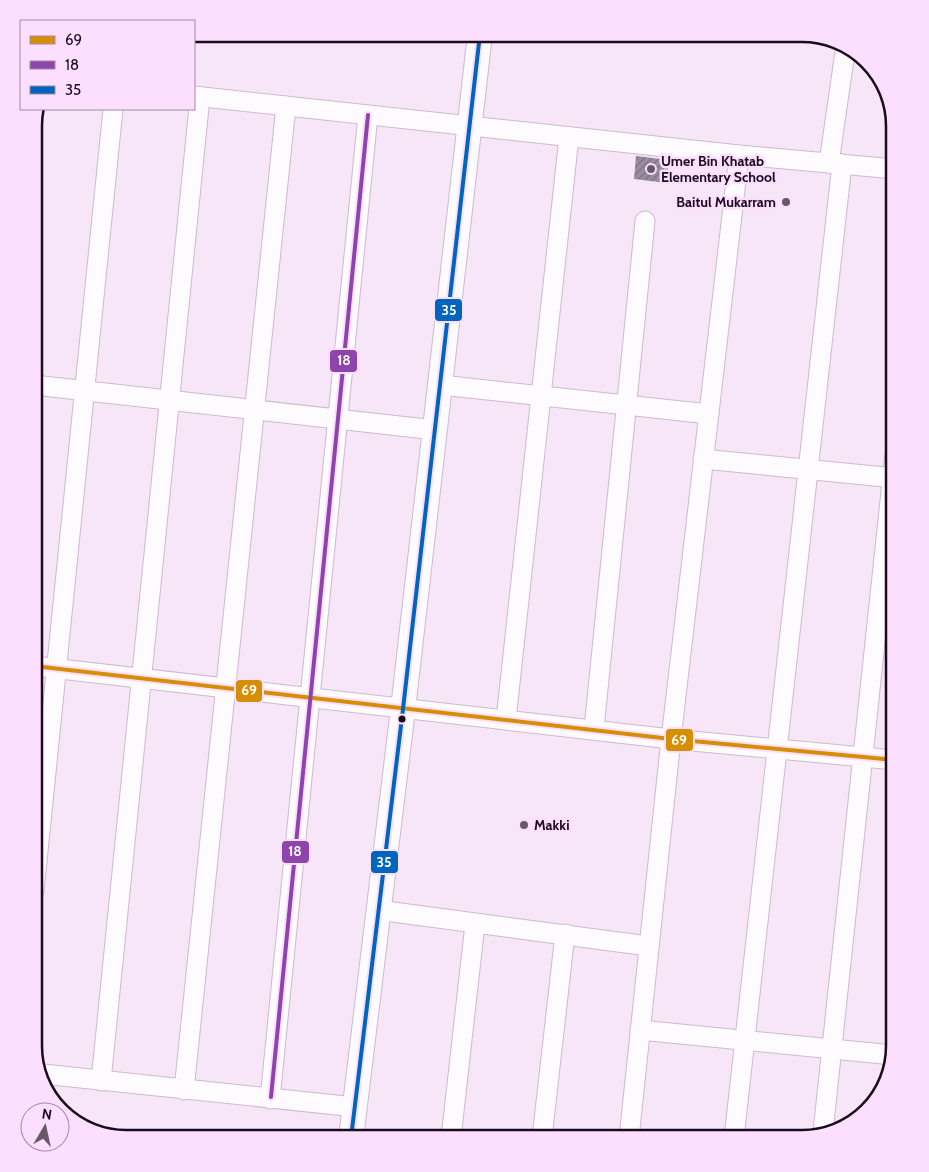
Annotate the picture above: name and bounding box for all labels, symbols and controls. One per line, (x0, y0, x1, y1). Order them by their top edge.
legend (20, 20, 195, 110)
text: 69 (65, 31, 82, 49)
text: 18 (65, 56, 79, 74)
text: 35 (65, 81, 81, 99)
place label: Umer Bin Khatab Elementary School (661, 152, 776, 186)
marker: Umer Bin Khatab Elementary School (645, 163, 657, 175)
place label: Baitul Mukarram (676, 193, 776, 211)
marker: Baitul Mukarram (780, 196, 792, 208)
line badge: 35 (434, 298, 463, 322)
text: 35 (441, 301, 457, 319)
line badge: 18 (329, 349, 358, 373)
text: 18 (337, 351, 351, 369)
line badge: 69 (235, 679, 263, 703)
text: 69 (241, 681, 257, 699)
unlabelled marker (397, 714, 407, 724)
line badge: 69 (665, 728, 694, 752)
text: 69 (671, 731, 687, 749)
place label: Makki (534, 816, 570, 834)
marker: Makki (518, 819, 530, 831)
line badge: 18 (281, 840, 310, 864)
text: 18 (288, 842, 302, 860)
line badge: 35 (370, 850, 399, 874)
text: 35 (376, 853, 392, 871)
north arrow (20, 1102, 70, 1152)
text: N (41, 1104, 53, 1124)

